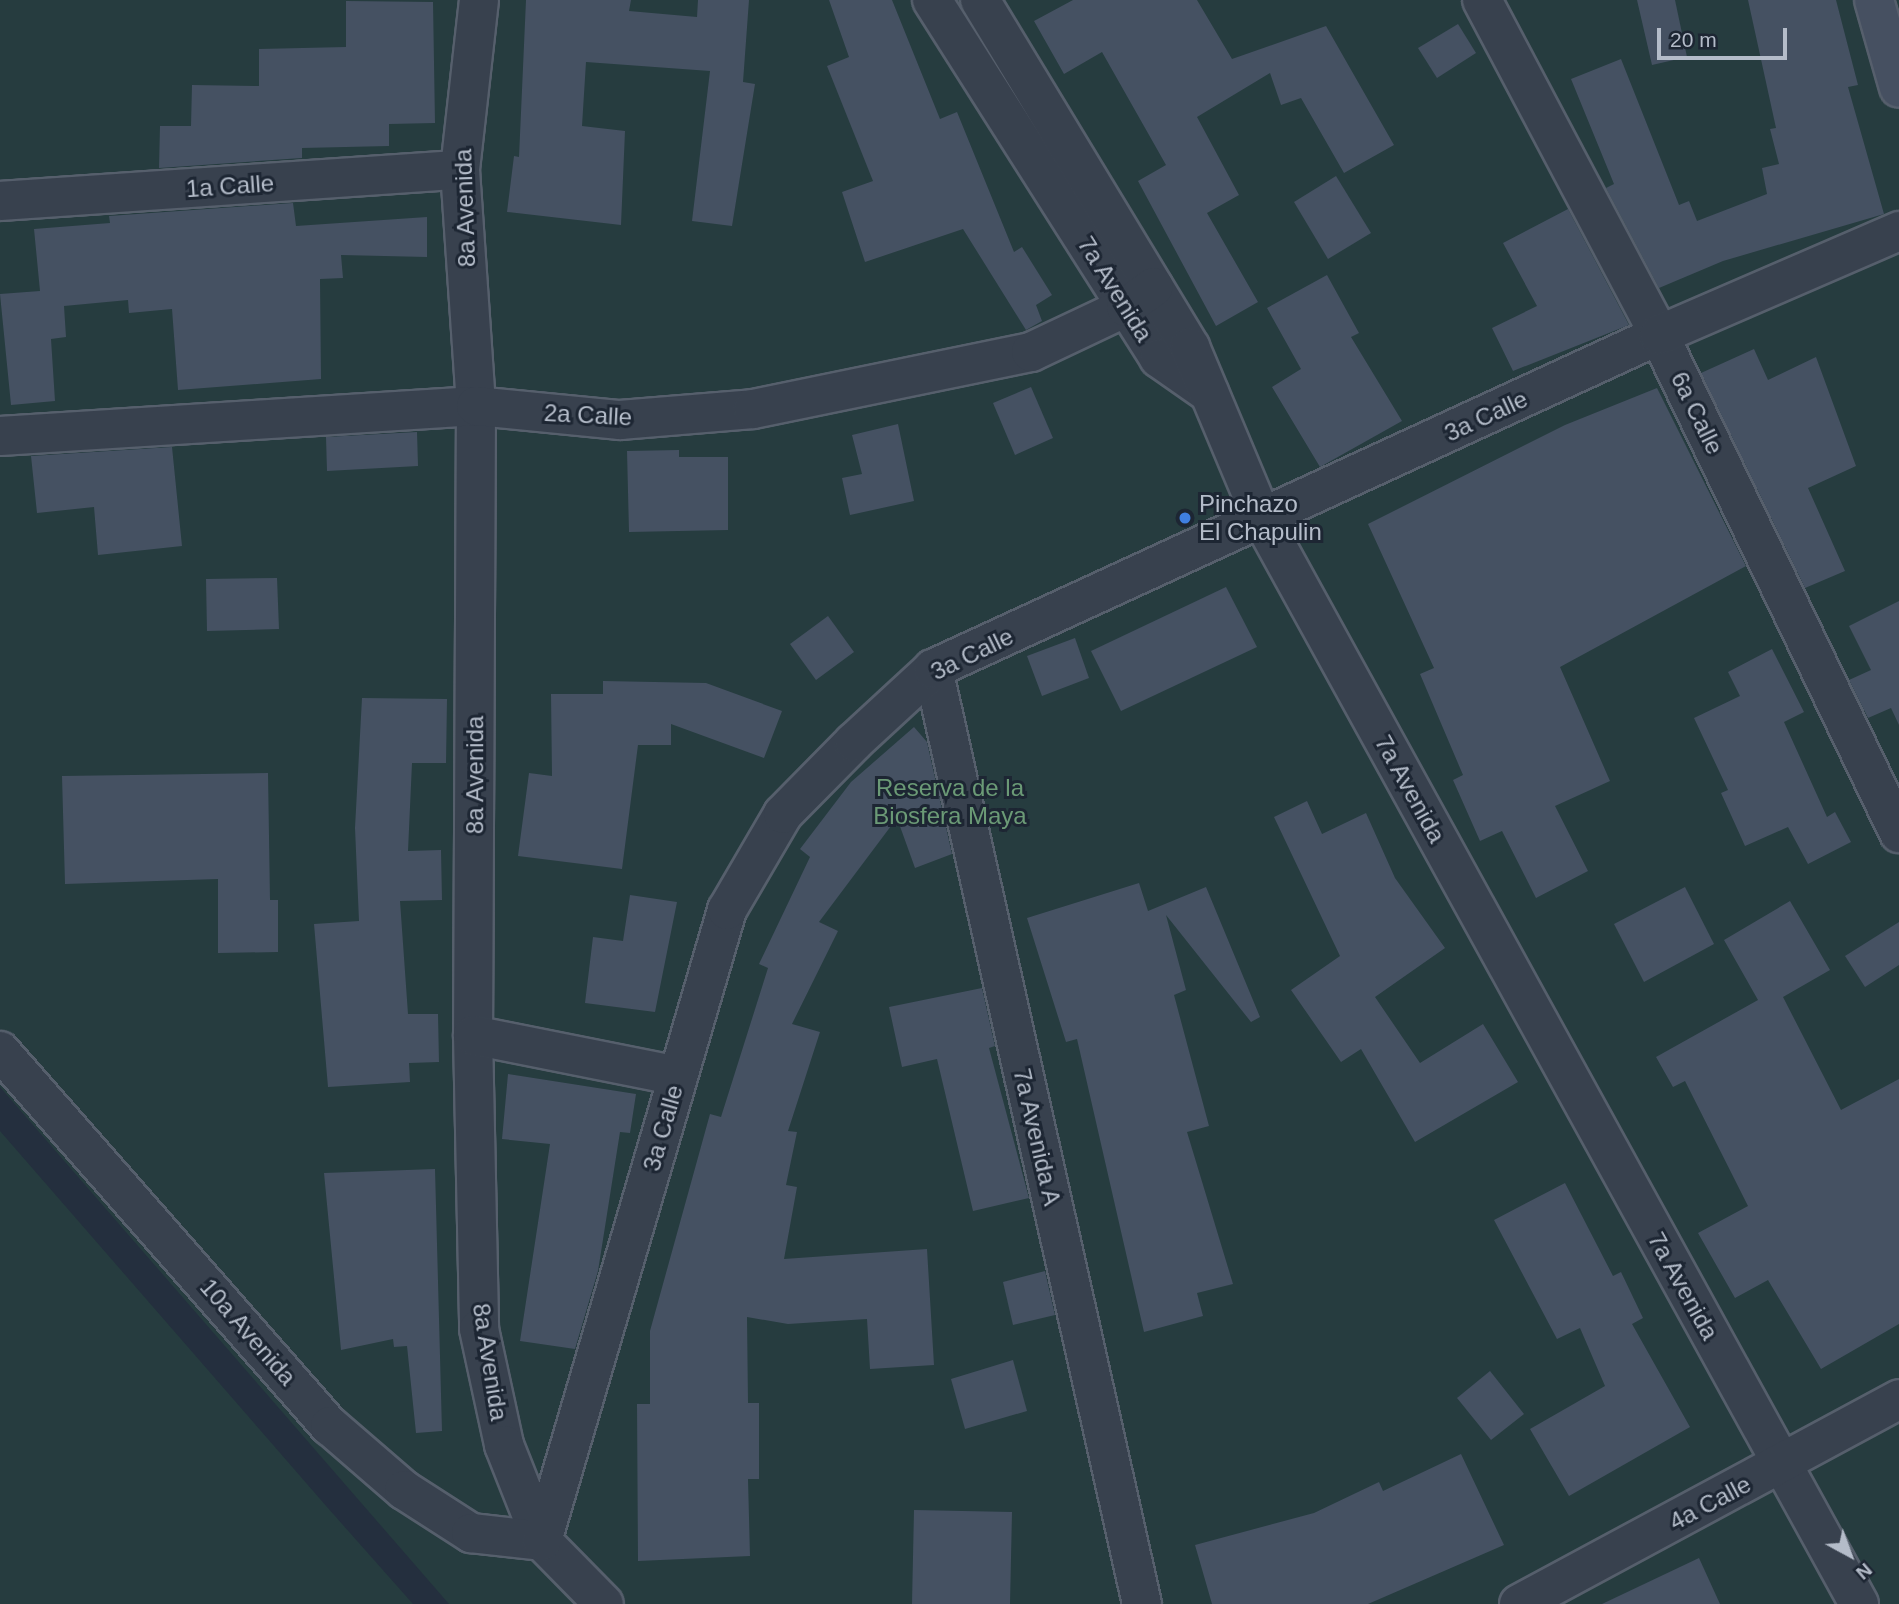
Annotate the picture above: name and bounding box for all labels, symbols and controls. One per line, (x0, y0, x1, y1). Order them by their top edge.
scale bar (1661, 14, 1790, 58)
text: 20 m (1670, 28, 1717, 51)
street label: 8a Avenida (449, 148, 481, 268)
street label: 1a Calle (185, 169, 275, 203)
street label: 7a Avenida (1071, 231, 1159, 347)
street label: 6a Calle (1665, 367, 1729, 459)
street label: 3a Calle (1440, 384, 1532, 448)
street label: 2a Calle (543, 398, 633, 432)
place label: Pinchazo El Chapulin (1199, 490, 1322, 546)
marker: Pinchazo El Chapulin (1177, 510, 1193, 526)
street label: 3a Calle (926, 622, 1018, 686)
street label: 8a Avenida (461, 715, 489, 835)
street label: 7a Avenida (1368, 730, 1452, 848)
park label: Reserva de la Biosfera Maya (873, 774, 1027, 830)
street label: 7a Avenida A (1007, 1064, 1067, 1210)
street label: 3a Calle (637, 1082, 689, 1174)
street label: 7a Avenida (1641, 1227, 1725, 1345)
street label: 10a Avenida (194, 1272, 302, 1392)
street label: 8a Avenida (466, 1301, 514, 1423)
street label: 4a Calle (1664, 1470, 1756, 1536)
north arrow (1815, 1520, 1885, 1590)
text: N (1852, 1559, 1876, 1584)

